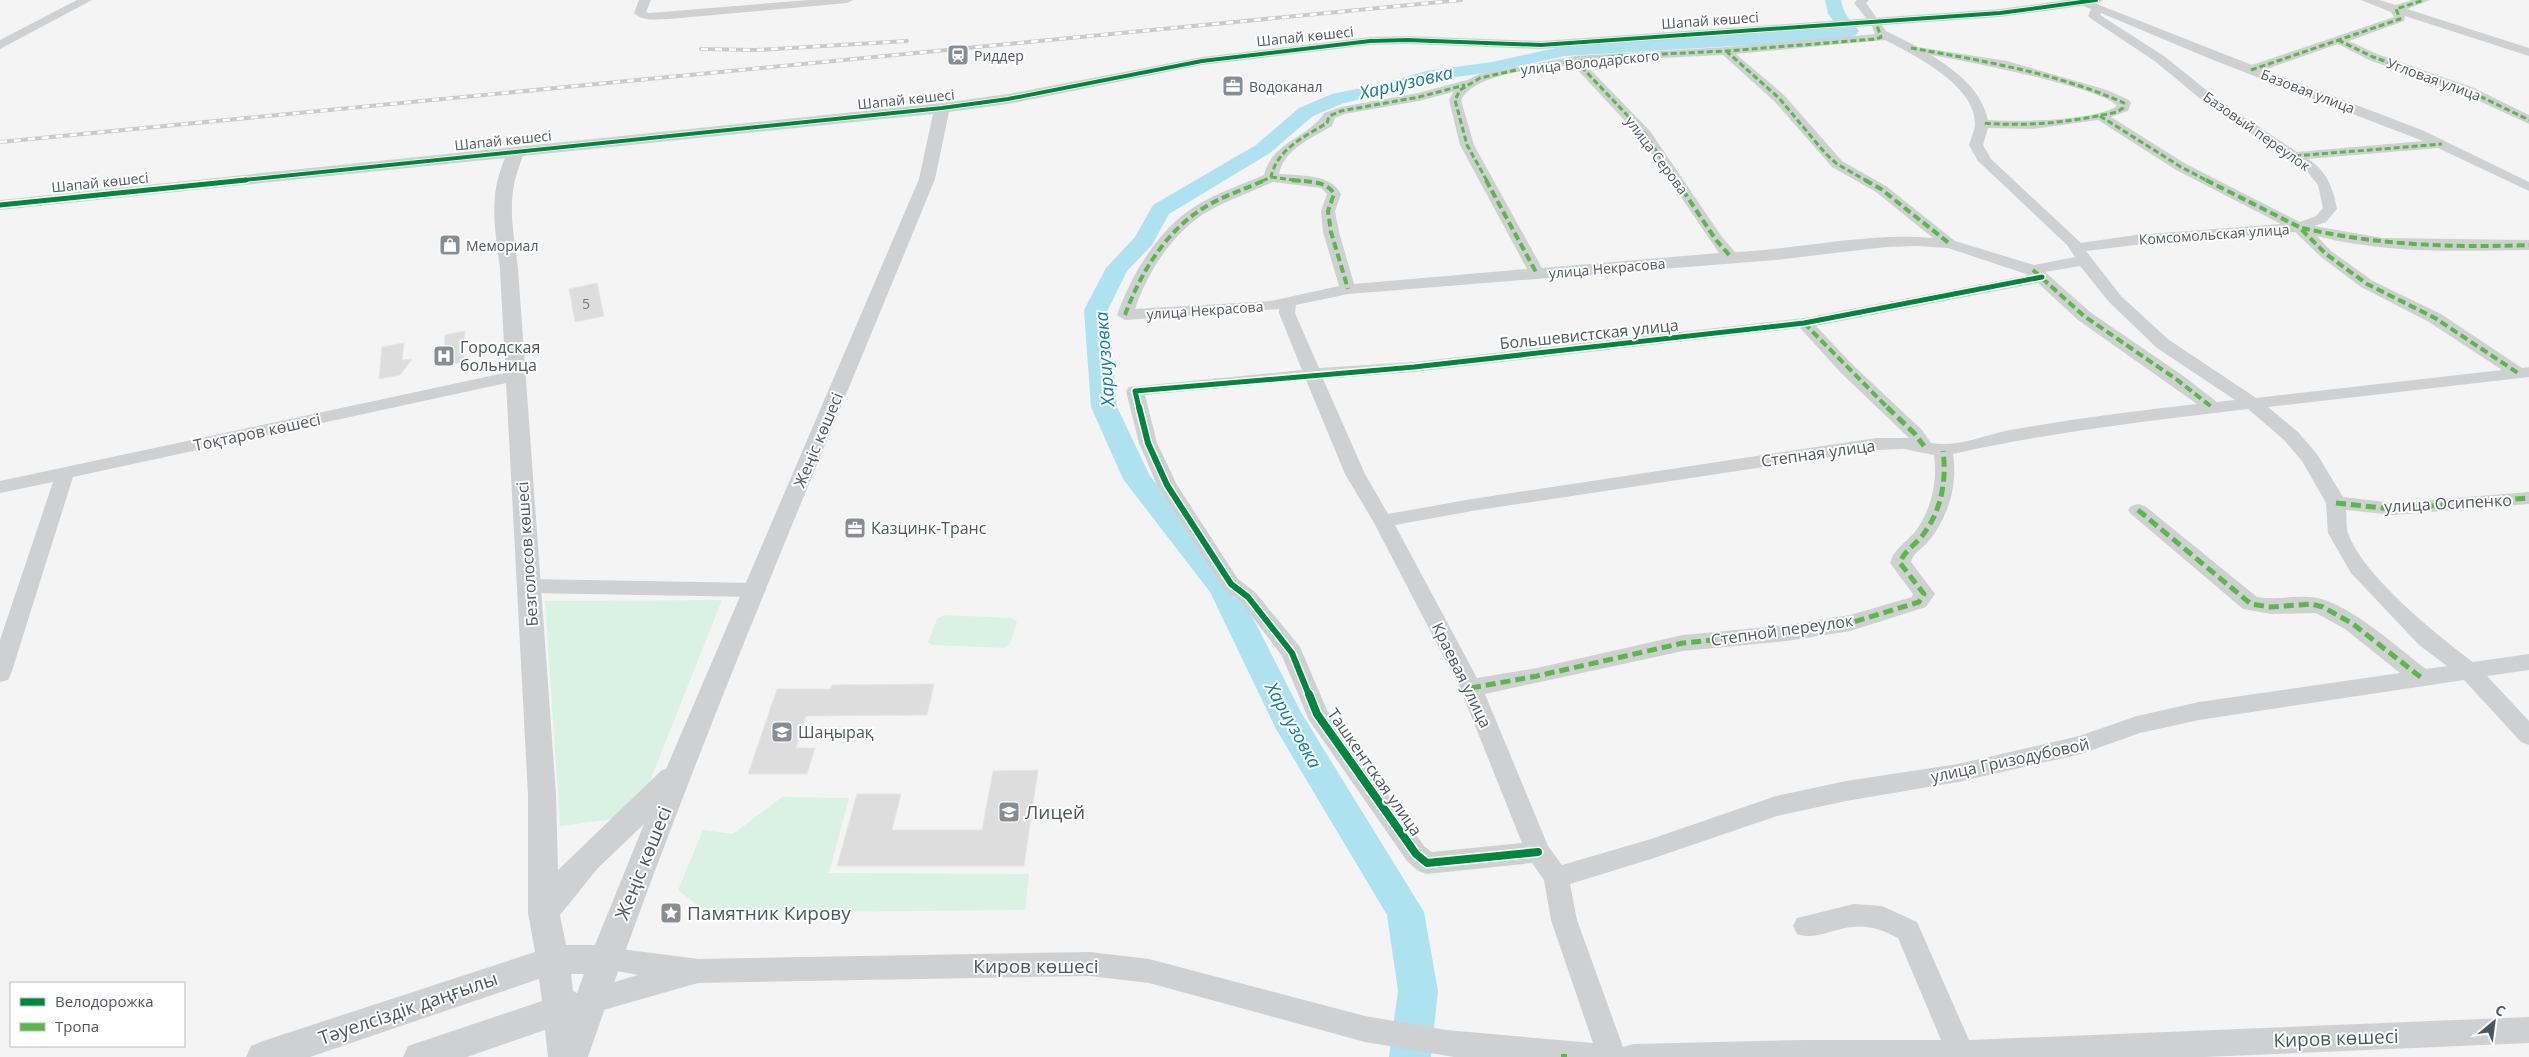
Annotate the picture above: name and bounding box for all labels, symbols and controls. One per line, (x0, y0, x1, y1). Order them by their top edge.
street label: Шапай көшесі (1661, 7, 1759, 33)
street label: Шапай көшесі (1256, 21, 1354, 51)
station icon: Риддер (946, 43, 970, 67)
street label: улица Володарского (1520, 45, 1660, 79)
place label: Риддер (974, 46, 1024, 65)
street label: Угловая улица (2384, 53, 2484, 105)
water label: Хариузовка (1356, 60, 1455, 105)
street label: Базовая улица (2258, 64, 2358, 118)
office icon: Водоканал (1221, 74, 1245, 98)
place label: Водоканал (1249, 77, 1323, 96)
street label: Шапай көшесі (857, 84, 955, 114)
street label: Базовый переулок (2200, 87, 2315, 176)
street label: улица Серова (1621, 112, 1693, 198)
street label: Шапай көшесі (454, 125, 552, 155)
street label: Шапай көшесі (51, 167, 149, 197)
street label: Комсомольская улица (2138, 219, 2290, 249)
shop icon: Мемориал (438, 233, 462, 257)
place label: Мемориал (466, 236, 538, 255)
street label: улица Некрасова (1548, 253, 1666, 283)
house number: 5 (582, 294, 590, 313)
street label: улица Некрасова (1146, 296, 1264, 324)
water label: Хариузовка (1089, 311, 1119, 408)
street label: Большевистская улица (1498, 314, 1680, 354)
place label: Городская больница (460, 336, 540, 376)
hospital icon: Городская больница (432, 344, 456, 368)
street label: Жеңіс көшесі (788, 389, 848, 491)
street label: Тоқтаров көшесі (192, 408, 322, 456)
street label: Степная улица (1760, 434, 1876, 472)
street label: Безголосов көшесі (511, 481, 543, 627)
street label: улица Осипенко (2384, 489, 2512, 517)
office icon: Казцинк-Транс (843, 516, 867, 540)
place label: Казцинк-Транс (871, 517, 987, 539)
street label: Степной переулок (1709, 609, 1855, 651)
street label: Краевая улица (1427, 619, 1497, 731)
water label: Хариузовка (1260, 677, 1328, 772)
street label: Ташкентская улица (1323, 704, 1427, 840)
school or university icon: Шаңырақ (770, 720, 794, 744)
place label: Шаңырақ (798, 721, 874, 743)
street label: улица Гризодубовой (1929, 732, 2091, 788)
place label: Лицей (1025, 799, 1085, 825)
school or university icon: Лицей (997, 800, 1021, 824)
street label: Жеңіс көшесі (608, 802, 678, 924)
place label: Памятник Кирову (687, 900, 851, 926)
place icon: Памятник Кирову (659, 901, 683, 925)
street label: Киров көшесі (973, 953, 1099, 979)
street label: Тәуелсіздік даңғылы (315, 965, 501, 1051)
legend (10, 982, 185, 1047)
text: Велодорожка (55, 991, 154, 1011)
north arrow (2469, 997, 2519, 1047)
text: С (2492, 1000, 2509, 1021)
text: Тропа (55, 1016, 99, 1036)
street label: Киров көшесі (2273, 1023, 2399, 1053)

